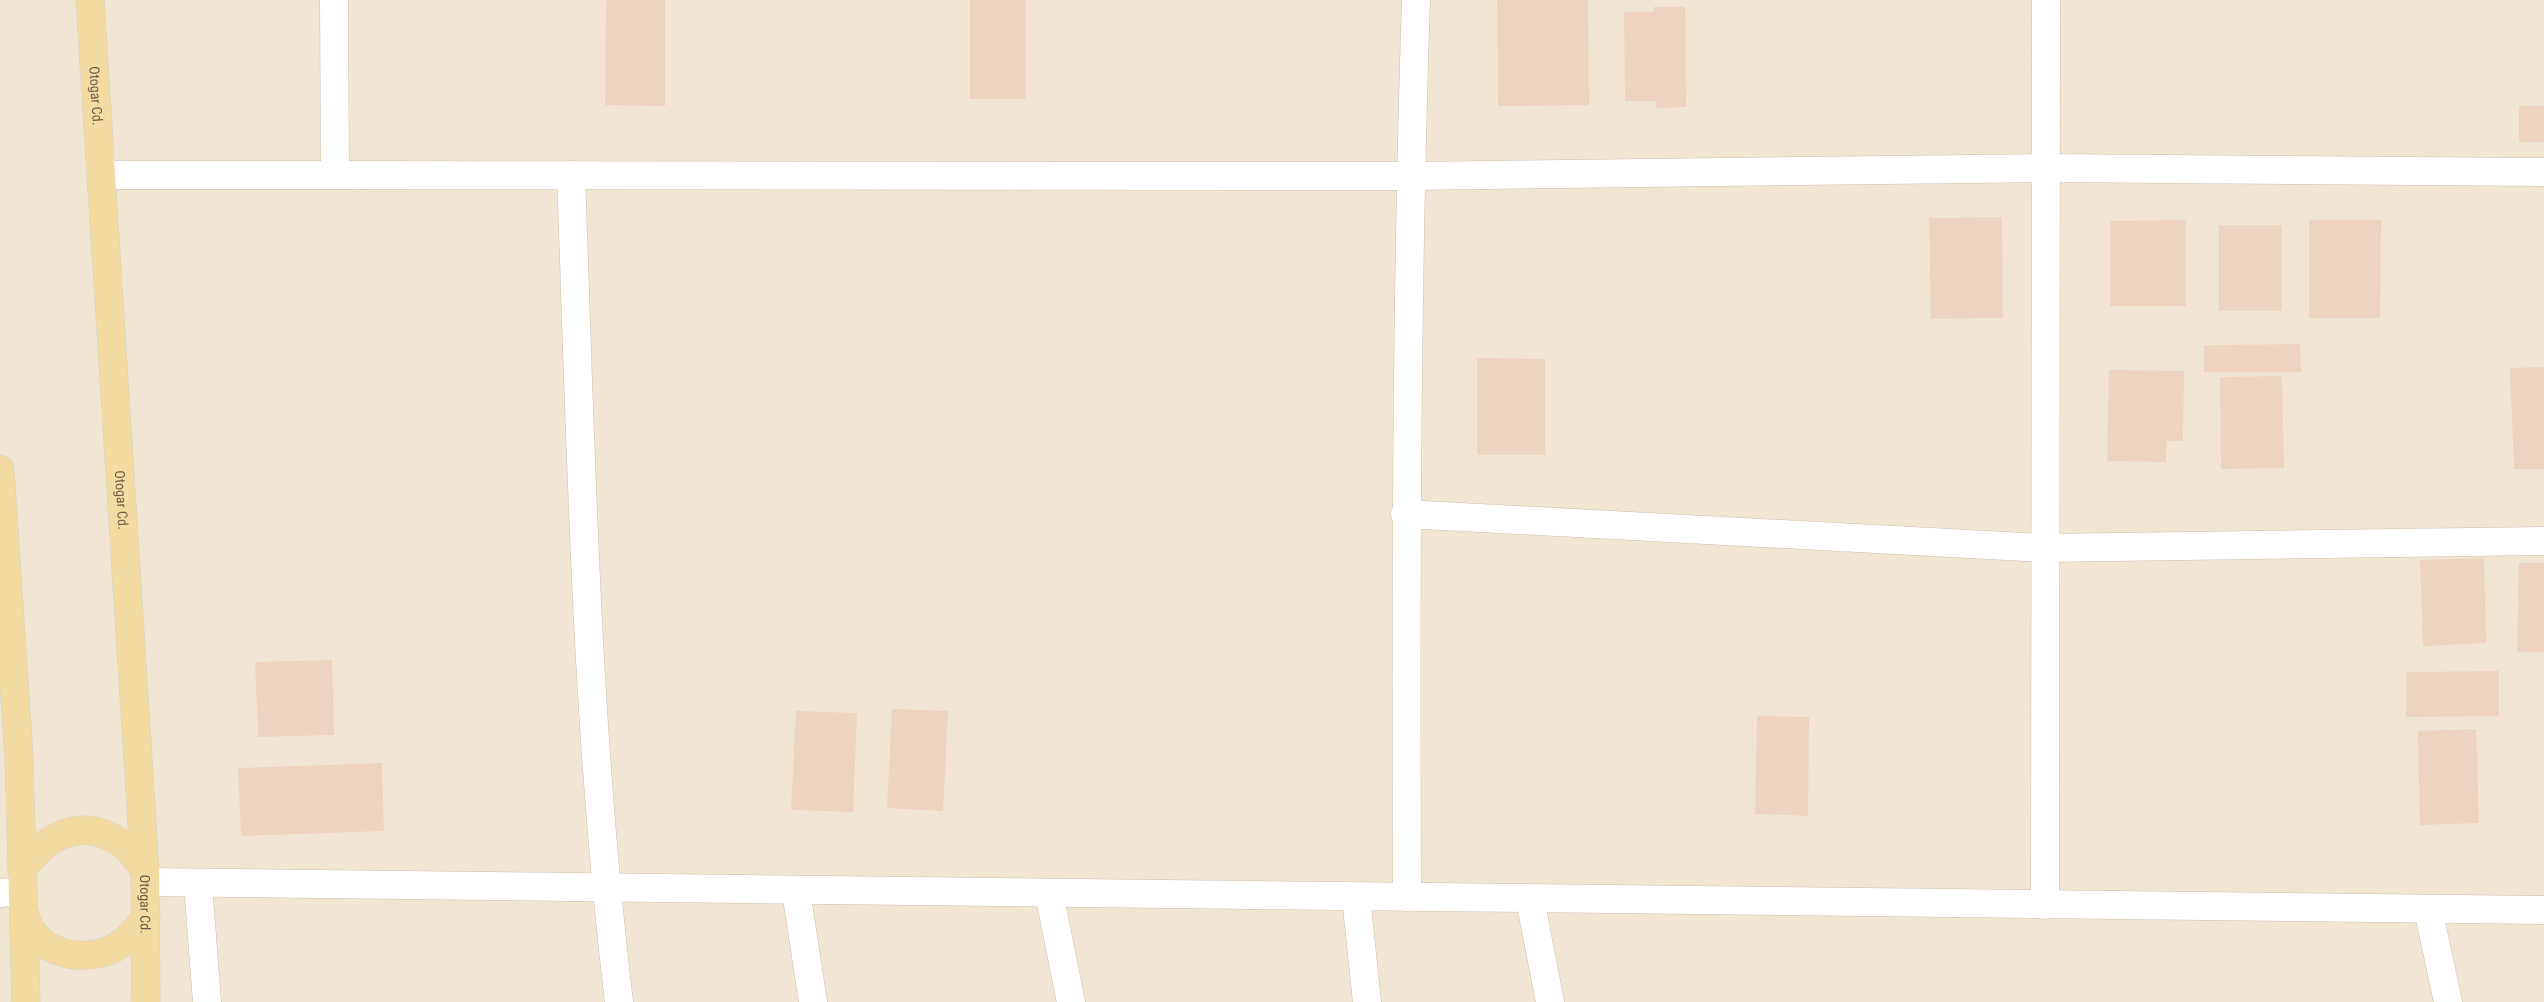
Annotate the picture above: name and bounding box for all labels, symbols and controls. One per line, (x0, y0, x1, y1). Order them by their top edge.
street label: Otogar Cd. (86, 66, 106, 126)
street label: Otogar Cd. (112, 470, 131, 530)
street label: Otogar Cd. (137, 875, 153, 934)

